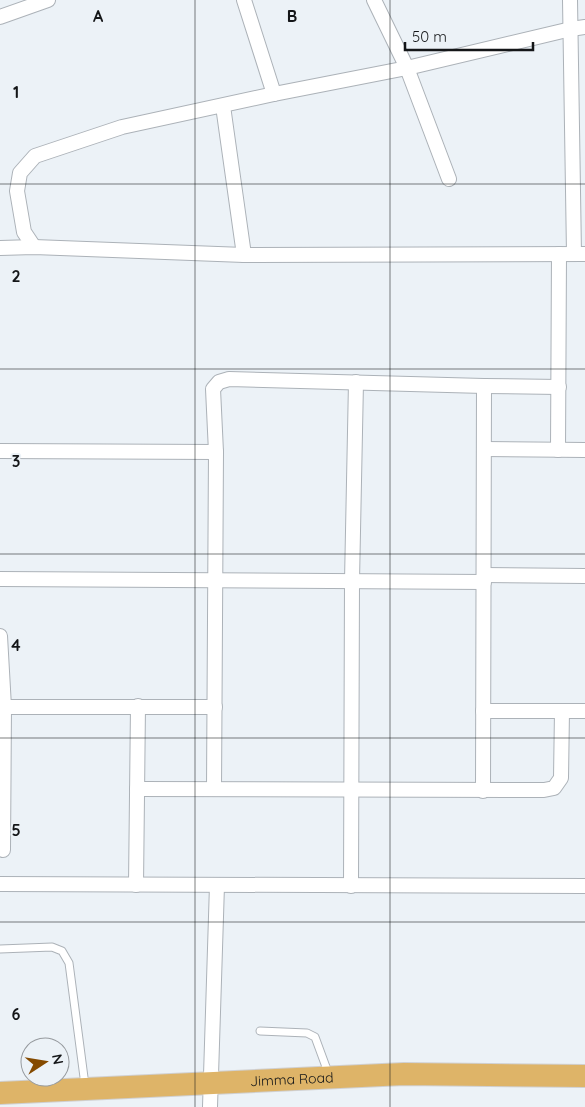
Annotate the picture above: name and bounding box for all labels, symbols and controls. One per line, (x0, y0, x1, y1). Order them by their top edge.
text: A (93, 6, 104, 26)
text: B (287, 6, 297, 26)
scale bar (405, 20, 532, 52)
text: 50 m (412, 27, 447, 46)
text: 1 (13, 82, 19, 102)
text: 2 (11, 266, 21, 286)
text: 3 (12, 451, 20, 471)
text: 4 (11, 635, 21, 655)
text: 5 (11, 820, 21, 840)
text: 6 (12, 1004, 21, 1024)
north arrow (20, 1037, 70, 1087)
text: N (48, 1052, 68, 1066)
street label: Jimma Road (249, 1068, 334, 1090)

